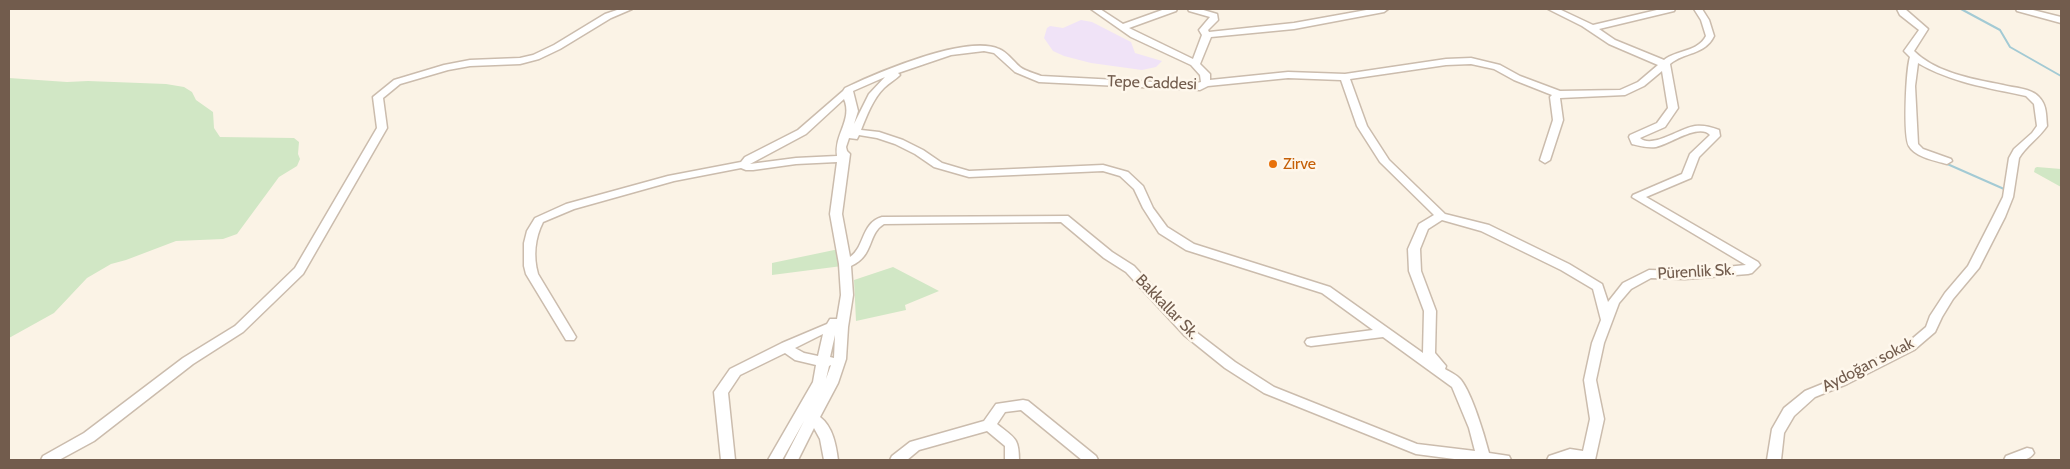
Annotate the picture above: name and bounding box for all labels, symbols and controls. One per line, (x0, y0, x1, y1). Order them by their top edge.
street label: Tepe Caddesi (1107, 72, 1197, 94)
place label: Zirve (1283, 154, 1316, 174)
marker: Zirve (1267, 158, 1279, 170)
street label: Pürenlik Sk. (1657, 260, 1735, 284)
street label: Bakkallar Sk. (1131, 271, 1203, 343)
street label: Aydoğan sokak (1819, 334, 1917, 396)

